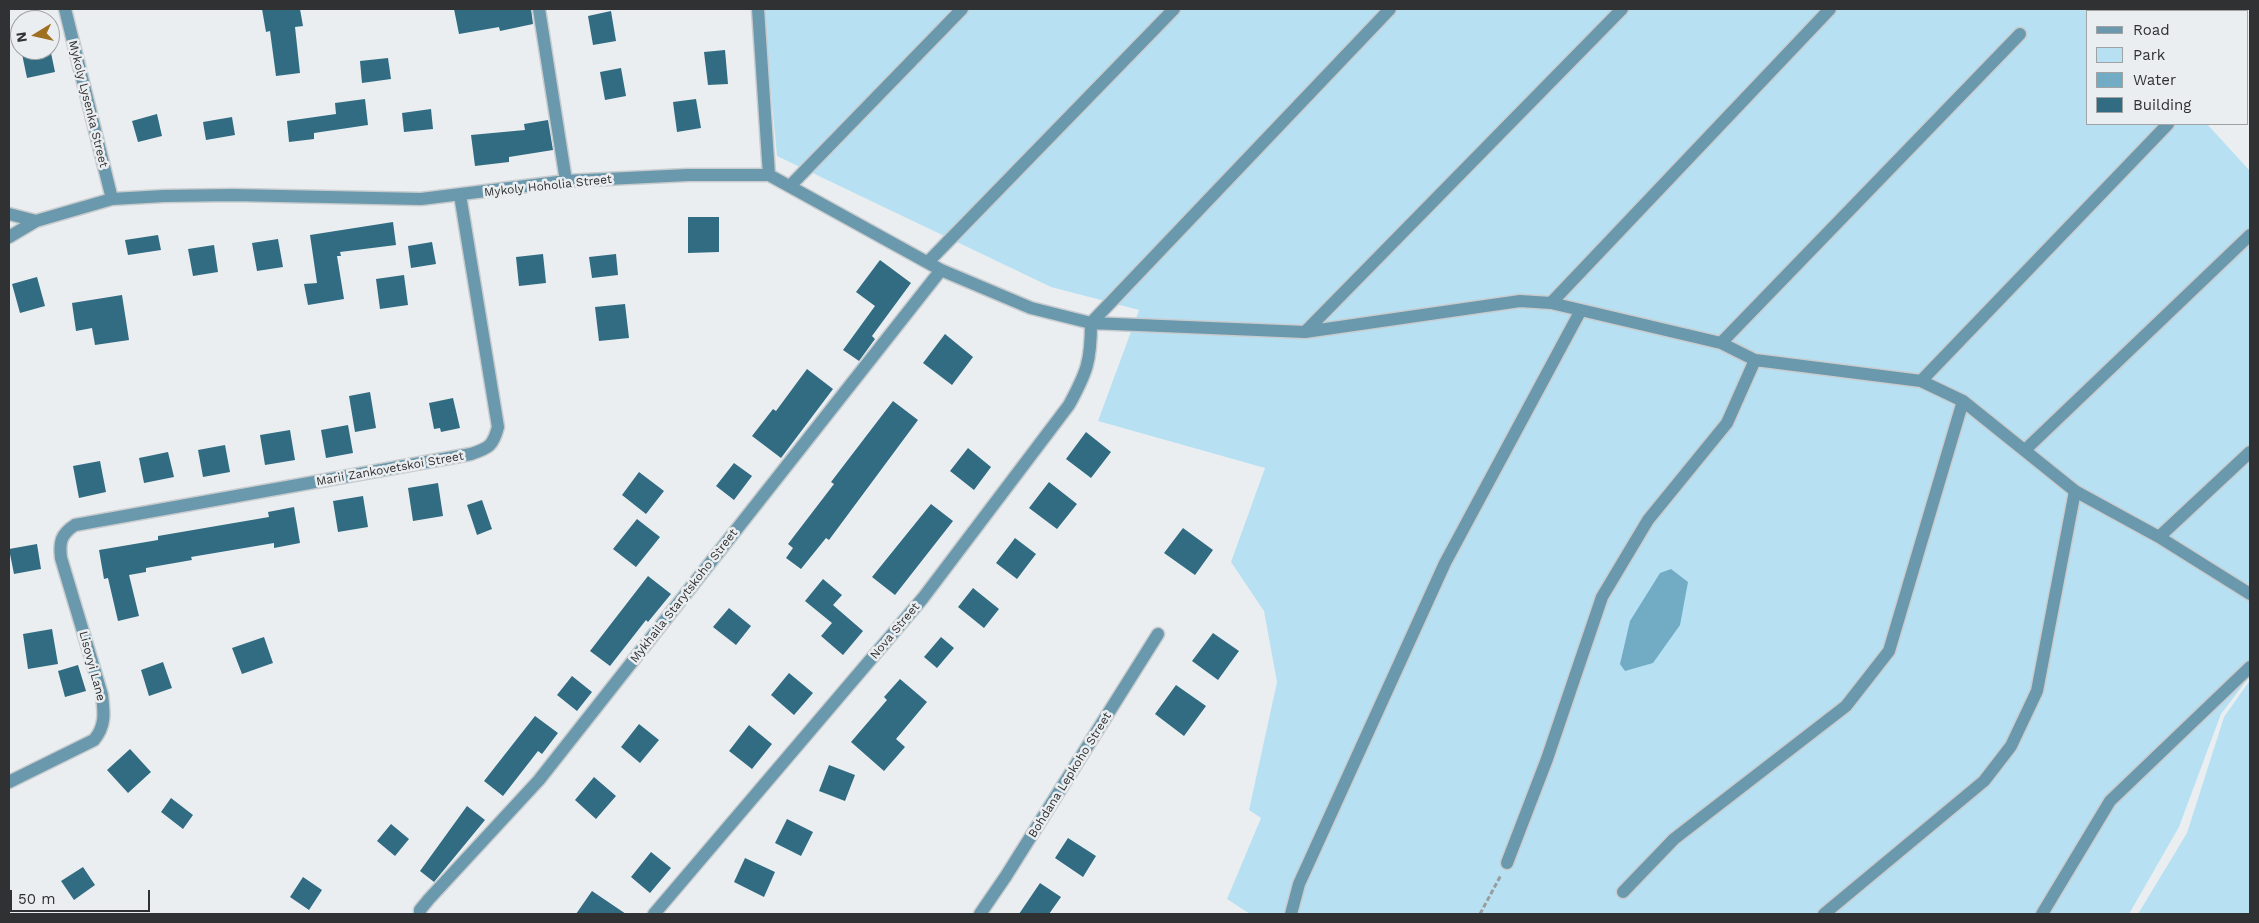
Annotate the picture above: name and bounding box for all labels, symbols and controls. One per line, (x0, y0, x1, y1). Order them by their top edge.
north arrow (10, 10, 60, 60)
legend (2086, 10, 2249, 125)
text: Road (2133, 21, 2170, 39)
text: N (12, 31, 30, 44)
street label: Mykoly Lysenka Street (65, 39, 111, 169)
text: Park (2133, 46, 2165, 64)
text: Water (2133, 71, 2176, 89)
text: Building (2133, 96, 2191, 114)
street label: Mykoly Hoholia Street (483, 172, 613, 200)
street label: Marii Zankovetskoi Street (315, 449, 465, 489)
street label: Mykhaila Starytskoho Street (627, 526, 741, 666)
street label: Nova Street (867, 600, 923, 662)
street label: Lisovyi Lane (76, 629, 108, 703)
street label: Bohdana Lepkoho Street (1025, 710, 1115, 840)
scale bar (12, 880, 152, 912)
text: 50 m (18, 890, 55, 908)

